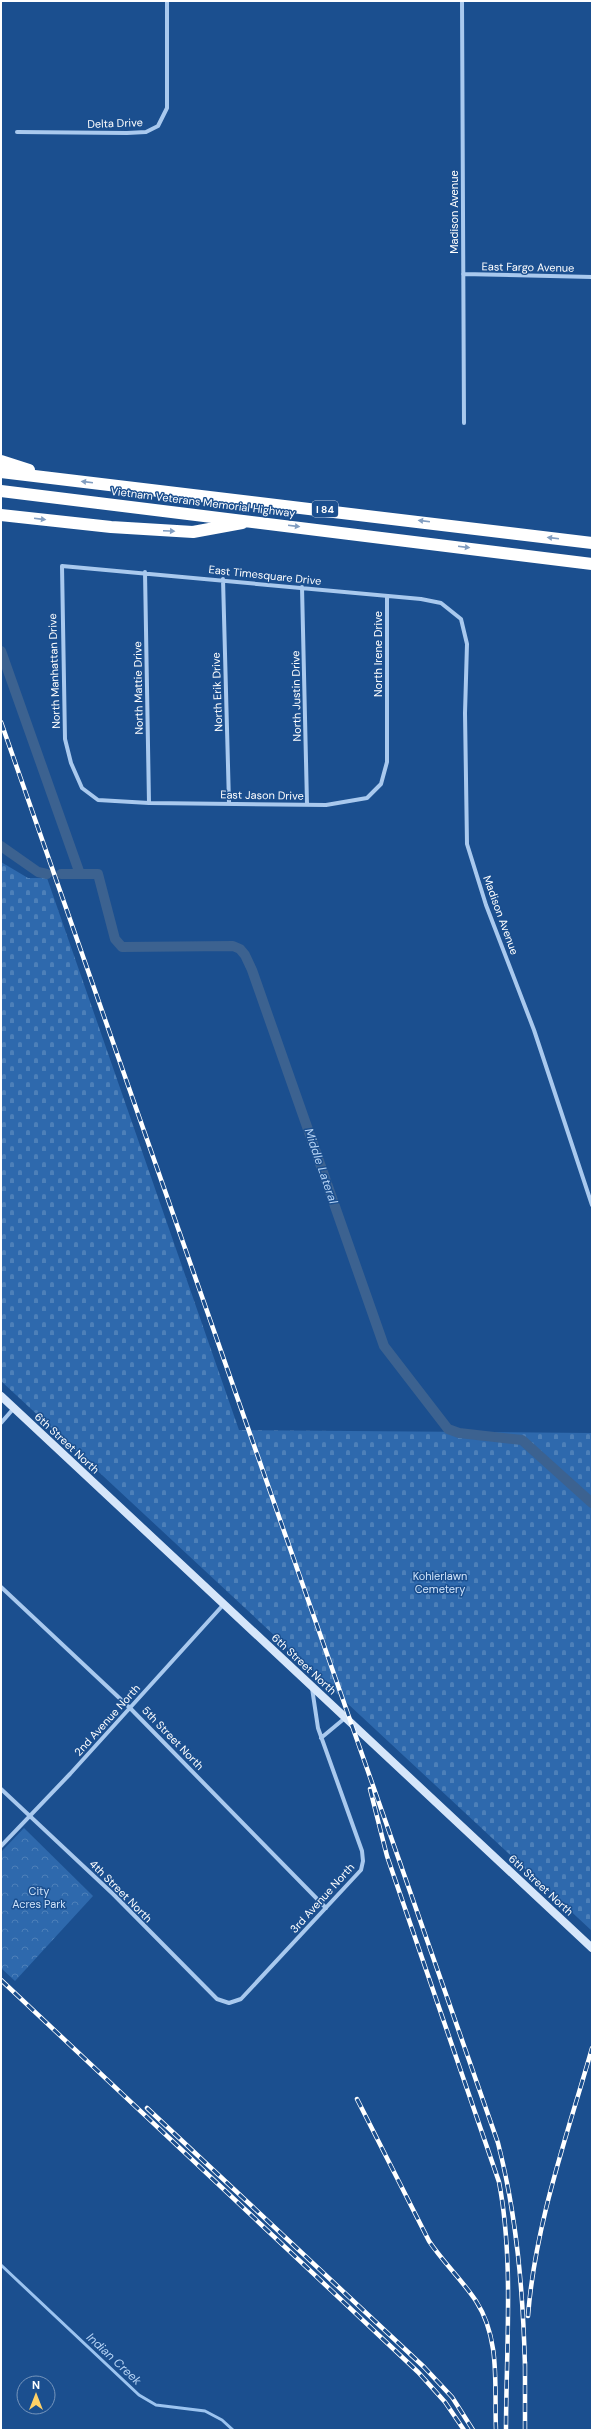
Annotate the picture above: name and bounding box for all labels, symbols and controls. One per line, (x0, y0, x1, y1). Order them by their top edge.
street label: Delta Drive (87, 115, 143, 131)
street label: Madison Avenue (447, 170, 461, 254)
street label: East Fargo Avenue (481, 259, 575, 275)
one-way arrow (81, 479, 93, 485)
street label: Vietnam Veterans Memorial Highway (110, 484, 296, 520)
road number: I 84 (312, 501, 338, 517)
one-way arrow (34, 516, 46, 522)
one-way arrow (418, 518, 430, 525)
one-way arrow (288, 522, 300, 529)
one-way arrow (163, 527, 175, 534)
one-way arrow (547, 535, 559, 541)
one-way arrow (458, 544, 471, 550)
street label: East Timesquare Drive (208, 562, 322, 588)
street label: North Irene Drive (371, 611, 385, 697)
street label: North Manhattan Drive (45, 613, 63, 729)
street label: North Mattie Drive (130, 641, 146, 735)
street label: North Justin Drive (288, 650, 304, 742)
street label: North Erik Drive (209, 652, 225, 732)
street label: East Jason Drive (220, 787, 304, 803)
street label: Madison Avenue (480, 873, 522, 957)
water label: Middle Lateral (301, 1126, 342, 1206)
street label: 6th Street North (32, 1409, 102, 1477)
park label: Kohlerlawn Cemetery (413, 1569, 467, 1596)
street label: 6th Street North (269, 1630, 339, 1698)
street label: 2nd Avenue North (71, 1681, 143, 1759)
street label: 5th Street North (139, 1703, 207, 1773)
street label: 6th Street North (506, 1851, 576, 1919)
street label: 4th Street North (87, 1857, 155, 1925)
street label: 3rd Avenue North (287, 1860, 357, 1936)
park label: City Acres Park (12, 1884, 66, 1911)
water label: Indian Creek (83, 2329, 146, 2389)
north arrow (16, 2375, 56, 2415)
text: N (32, 2378, 40, 2392)

